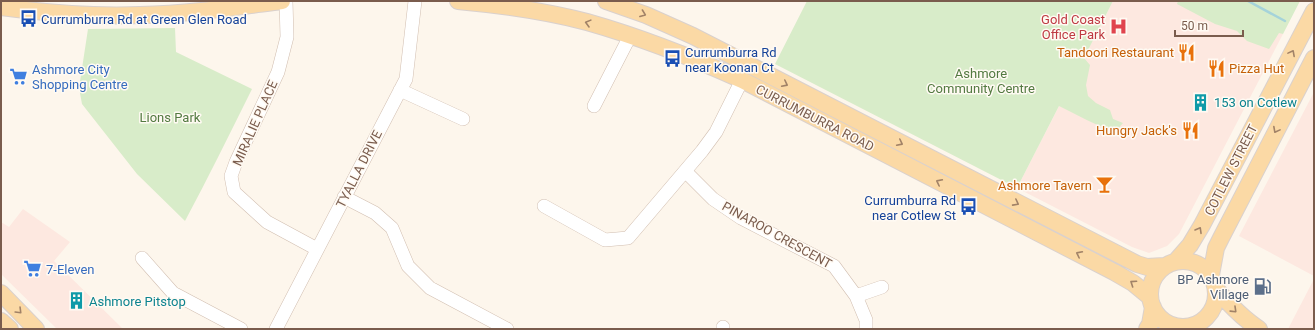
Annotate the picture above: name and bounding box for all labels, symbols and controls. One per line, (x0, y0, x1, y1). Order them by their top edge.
bus stop icon: Currumburra Rd at Green Glen Road (18, 9, 38, 29)
one-way arrow (640, 9, 647, 17)
place label: Currumburra Rd at Green Glen Road (41, 12, 247, 27)
place label: Gold Coast Office Park (1041, 12, 1105, 42)
scale bar (1175, 12, 1243, 38)
hospital icon: Gold Coast Office Park (1108, 16, 1128, 36)
one-way arrow (585, 19, 592, 28)
text: 50 m (1181, 19, 1208, 33)
restaurant icon: Tandoori Restaurant (1177, 42, 1197, 62)
place label: Currumburra Rd near Koonan Ct (685, 45, 777, 75)
place label: Tandoori Restaurant (1057, 45, 1174, 60)
bus stop icon: Currumburra Rd near Koonan Ct (662, 49, 682, 69)
one-way arrow (1287, 50, 1295, 57)
restaurant icon: Pizza Hut (1206, 58, 1226, 78)
place label: Pizza Hut (1229, 61, 1284, 76)
place label: Ashmore City Shopping Centre (32, 62, 128, 92)
supermarket icon: Ashmore City Shopping Centre (9, 66, 29, 86)
park label: Ashmore Community Centre (927, 66, 1035, 96)
street label: MIRALIE PLACE (229, 78, 281, 168)
one-way arrow (781, 79, 788, 86)
street label: CURRUMBURRA ROAD (753, 82, 877, 154)
building icon: 153 on Cotlew (1191, 92, 1211, 112)
place label: 153 on Cotlew (1214, 95, 1297, 110)
park label: Lions Park (140, 110, 201, 125)
restaurant icon: Hungry Jack's (1180, 120, 1200, 140)
street label: COTLEW STREET (1202, 122, 1261, 218)
place label: Hungry Jack's (1096, 123, 1177, 138)
one-way arrow (1274, 126, 1281, 133)
street label: TYALLA DRIVE (333, 128, 385, 210)
one-way arrow (896, 138, 904, 146)
bar icon: Ashmore Tavern (1095, 175, 1115, 195)
place label: Ashmore Tavern (998, 178, 1092, 193)
one-way arrow (936, 179, 943, 187)
place label: Currumburra Rd near Cotlew St (864, 193, 956, 223)
bus stop icon: Currumburra Rd near Cotlew St (959, 197, 979, 217)
one-way arrow (1012, 198, 1019, 206)
street label: PINAROO CRESCENT (720, 199, 835, 271)
one-way arrow (1195, 227, 1202, 234)
one-way arrow (1076, 252, 1084, 259)
supermarket icon: 7-Eleven (23, 259, 43, 279)
place label: 7-Eleven (46, 262, 95, 277)
place label: BP Ashmore Village (1177, 272, 1249, 302)
fuel station icon: BP Ashmore Village (1252, 276, 1272, 296)
one-way arrow (1130, 281, 1137, 288)
building icon: Ashmore Pitstop (66, 291, 86, 311)
place label: Ashmore Pitstop (89, 294, 186, 309)
one-way arrow (1229, 305, 1237, 312)
one-way arrow (14, 306, 22, 314)

